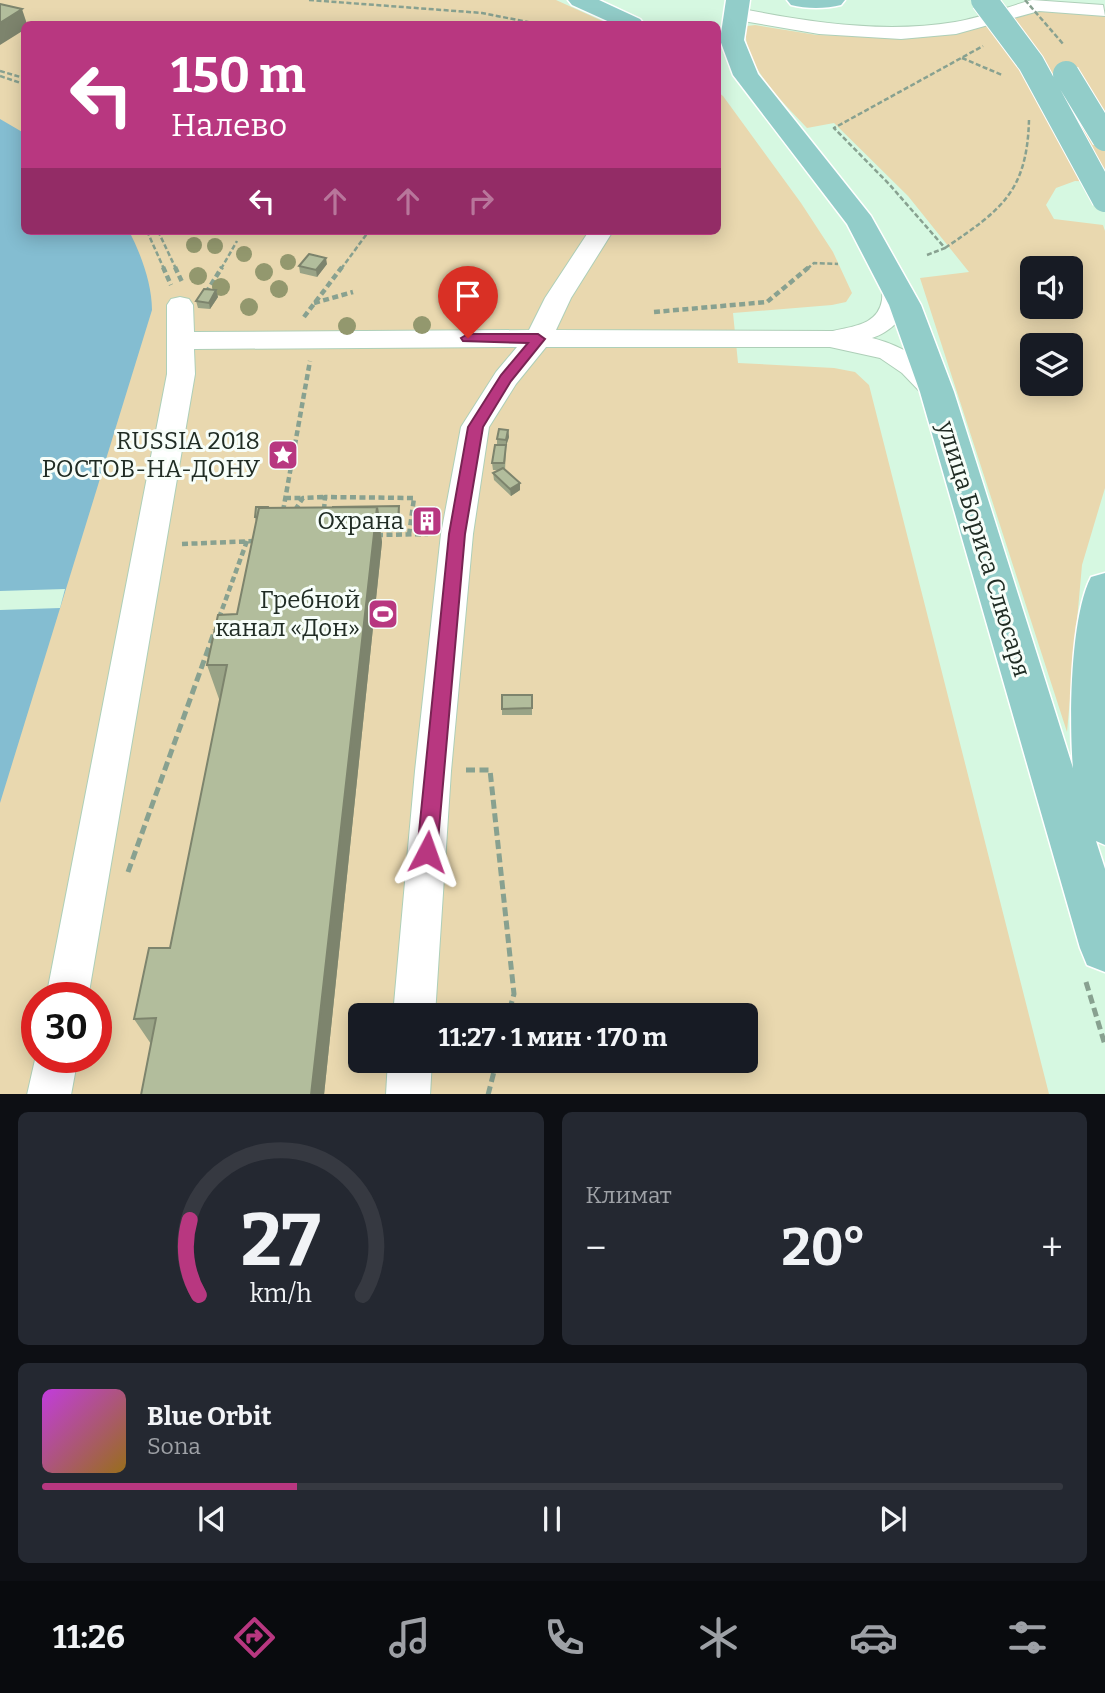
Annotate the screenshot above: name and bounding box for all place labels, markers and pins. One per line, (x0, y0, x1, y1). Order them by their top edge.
pin (438, 266, 498, 338)
place label: RUSSIA 2018 РОСТОВ-НА-ДОНУ (42, 427, 261, 483)
place icon: RUSSIA 2018 РОСТОВ-НА-ДОНУ (266, 438, 300, 472)
building icon: Охрана (410, 504, 444, 538)
place label: Охрана (317, 507, 404, 535)
place label: Гребной канал «Дон» (215, 586, 360, 642)
sports icon: Гребной канал «Дон» (366, 597, 400, 631)

